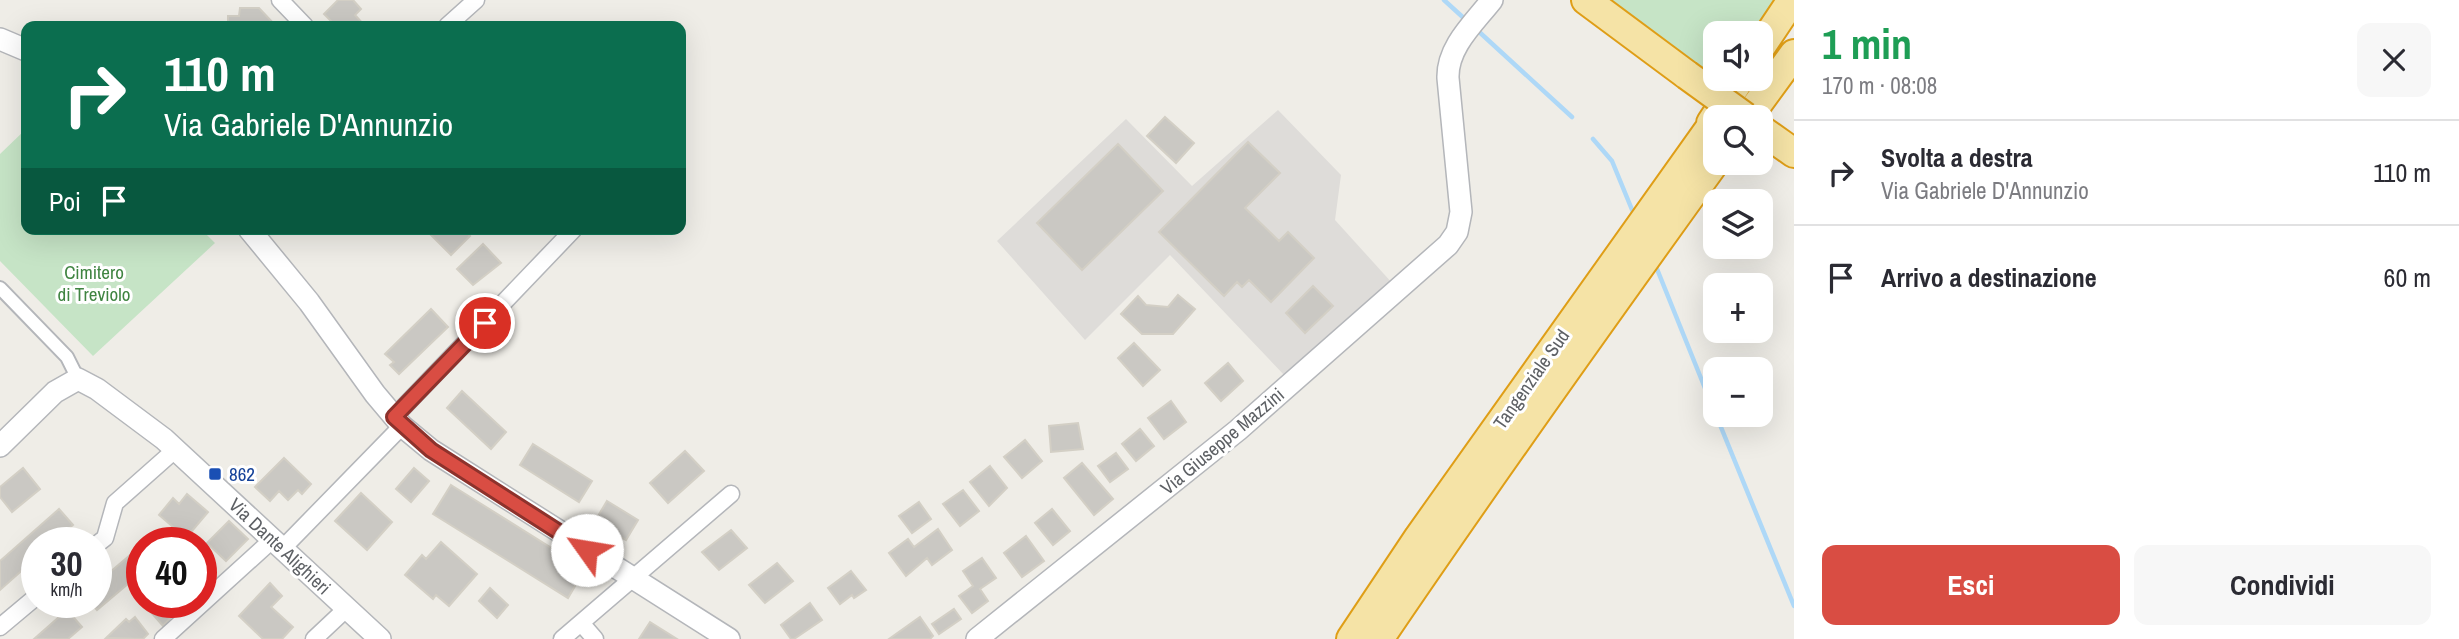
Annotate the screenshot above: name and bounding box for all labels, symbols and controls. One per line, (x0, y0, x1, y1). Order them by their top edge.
text: 1 min (1822, 16, 1912, 72)
map controls (1703, 21, 1773, 427)
button: sound (1703, 21, 1773, 91)
button: close (2357, 23, 2431, 97)
text: 110 m (164, 40, 276, 106)
icon: right (49, 49, 140, 140)
text: 170 m · 08:08 (1822, 70, 1937, 101)
text: Via Gabriele D'Annunzio (164, 103, 453, 146)
button: search (1703, 105, 1773, 175)
text: Svolta a destra (1881, 140, 2033, 175)
icon: right (1822, 154, 1860, 192)
text: 110 m (2373, 155, 2431, 190)
text: Via Gabriele D'Annunzio (1881, 175, 2089, 206)
icon: arrive (95, 182, 133, 220)
text: Poi (49, 184, 81, 219)
button: layers (1703, 189, 1773, 259)
park label: Cimitero di Treviolo (58, 259, 130, 307)
icon: arrive (1822, 259, 1860, 297)
text: Arrivo a destinazione (1881, 260, 2097, 295)
text: 60 m (2384, 260, 2431, 295)
button: + (1703, 273, 1773, 343)
pin (455, 293, 515, 353)
icon: arrive (466, 304, 504, 342)
street label: Tangenziale Sud (1487, 324, 1575, 434)
button: − (1703, 357, 1773, 427)
street label: Via Giuseppe Mazzini (1155, 382, 1289, 500)
place label: 862 (229, 461, 255, 487)
marker: 862 (207, 466, 223, 482)
street label: Via Dante Alighieri (223, 492, 337, 600)
position arrow (550, 513, 624, 587)
speed limit sign: 40 (126, 527, 217, 618)
text: 30 (51, 540, 82, 587)
button: Esci (1822, 545, 2120, 625)
button: Condividi (2134, 545, 2431, 625)
text: km/h (51, 577, 83, 602)

